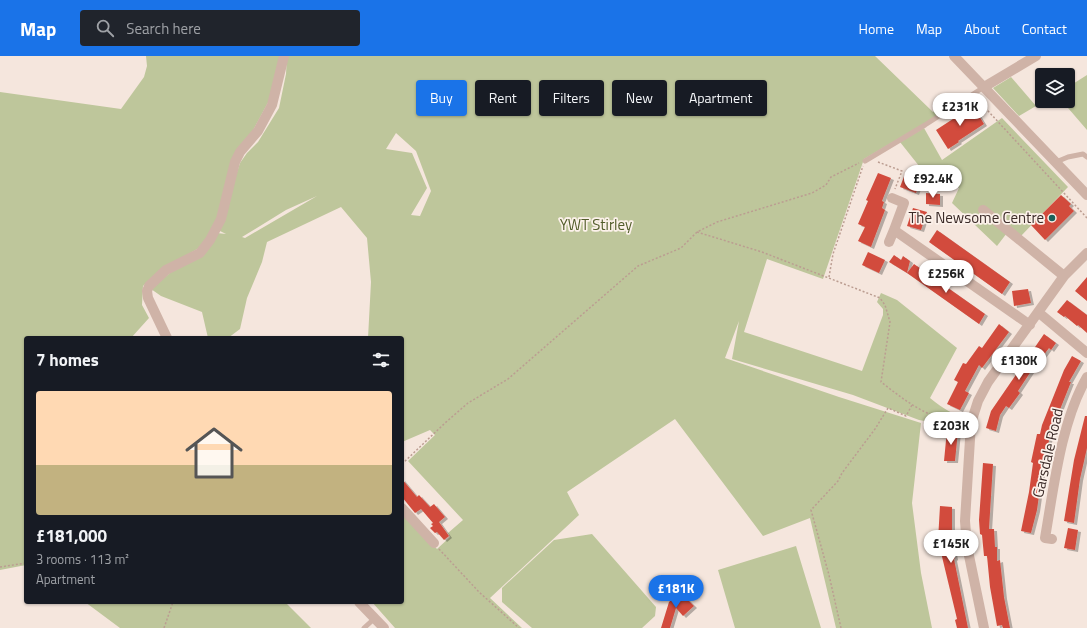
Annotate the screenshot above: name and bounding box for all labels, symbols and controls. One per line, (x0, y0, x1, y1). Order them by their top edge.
search box (80, 10, 360, 46)
text: Map (20, 14, 56, 43)
icon: search (94, 17, 116, 39)
text: Search here (126, 17, 201, 40)
text: Home (859, 18, 894, 39)
text: Map (916, 18, 942, 39)
text: About (964, 18, 1000, 39)
text: Contact (1022, 18, 1067, 39)
map controls (1035, 68, 1075, 108)
button: layers (1035, 68, 1075, 108)
chip: Buy (416, 80, 467, 116)
chip: Rent (475, 80, 531, 116)
chip: Filters (539, 80, 604, 116)
chip: New (612, 80, 667, 116)
chip: Apartment (675, 80, 767, 116)
pin: £231K (932, 93, 988, 127)
text: £231K (942, 96, 978, 116)
pin: £92.4K (900, 165, 966, 199)
text: £92.4K (913, 168, 953, 188)
place label: The Newsome Centre (908, 206, 1044, 229)
park label: YWT Stirley (560, 213, 632, 236)
marker: The Newsome Centre (1047, 213, 1057, 223)
pin: £256K (918, 260, 974, 294)
text: £256K (928, 263, 964, 283)
text: 7 homes (36, 347, 99, 373)
pin: £130K (991, 347, 1047, 381)
icon: filters (370, 349, 392, 371)
text: £130K (1001, 350, 1037, 370)
street label: Garsdale Road (1026, 406, 1069, 500)
pin: £203K (923, 412, 979, 446)
text: £203K (933, 415, 969, 435)
icon: home (178, 417, 250, 489)
text: £181,000 (36, 523, 107, 549)
pin: £145K (923, 530, 979, 564)
text: £145K (933, 533, 969, 553)
text: 3 rooms · 113 m² (36, 549, 129, 569)
text: Apartment (36, 569, 95, 589)
pin: £181K (648, 575, 704, 609)
text: £181K (658, 578, 694, 598)

